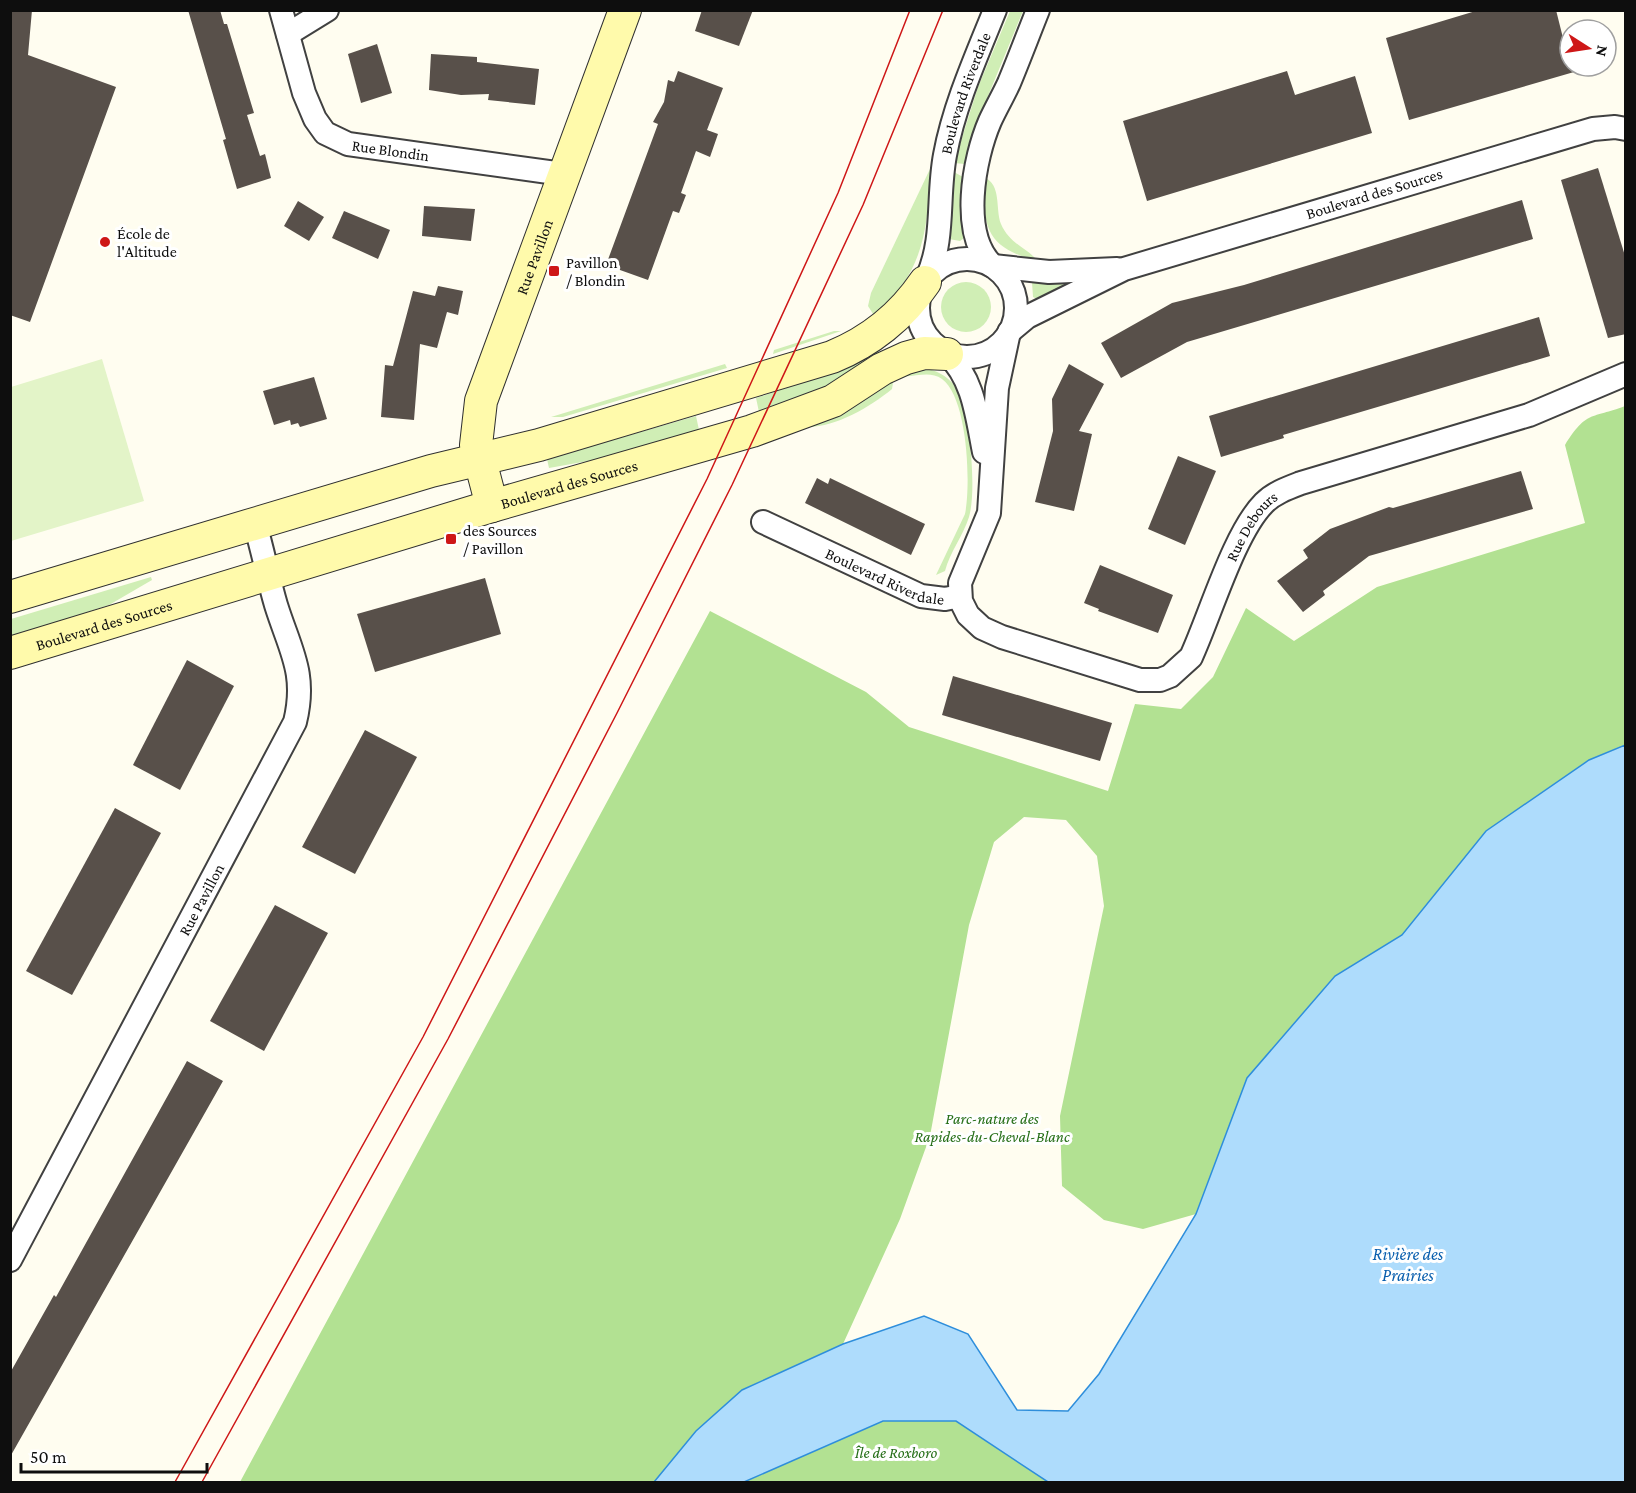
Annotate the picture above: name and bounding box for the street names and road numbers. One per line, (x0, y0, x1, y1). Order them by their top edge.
street label: Boulevard Riverdale (937, 30, 994, 156)
street label: Rue Blondin (351, 137, 431, 164)
street label: Boulevard des Sources (1304, 165, 1444, 222)
street label: Rue Pavillon (513, 217, 556, 297)
street label: Boulevard des Sources (499, 456, 640, 512)
street label: Rue Debours (1223, 488, 1280, 564)
street label: Boulevard Riverdale (823, 545, 945, 608)
street label: Boulevard des Sources (34, 596, 174, 654)
street label: Rue Pavillon (175, 861, 228, 939)

